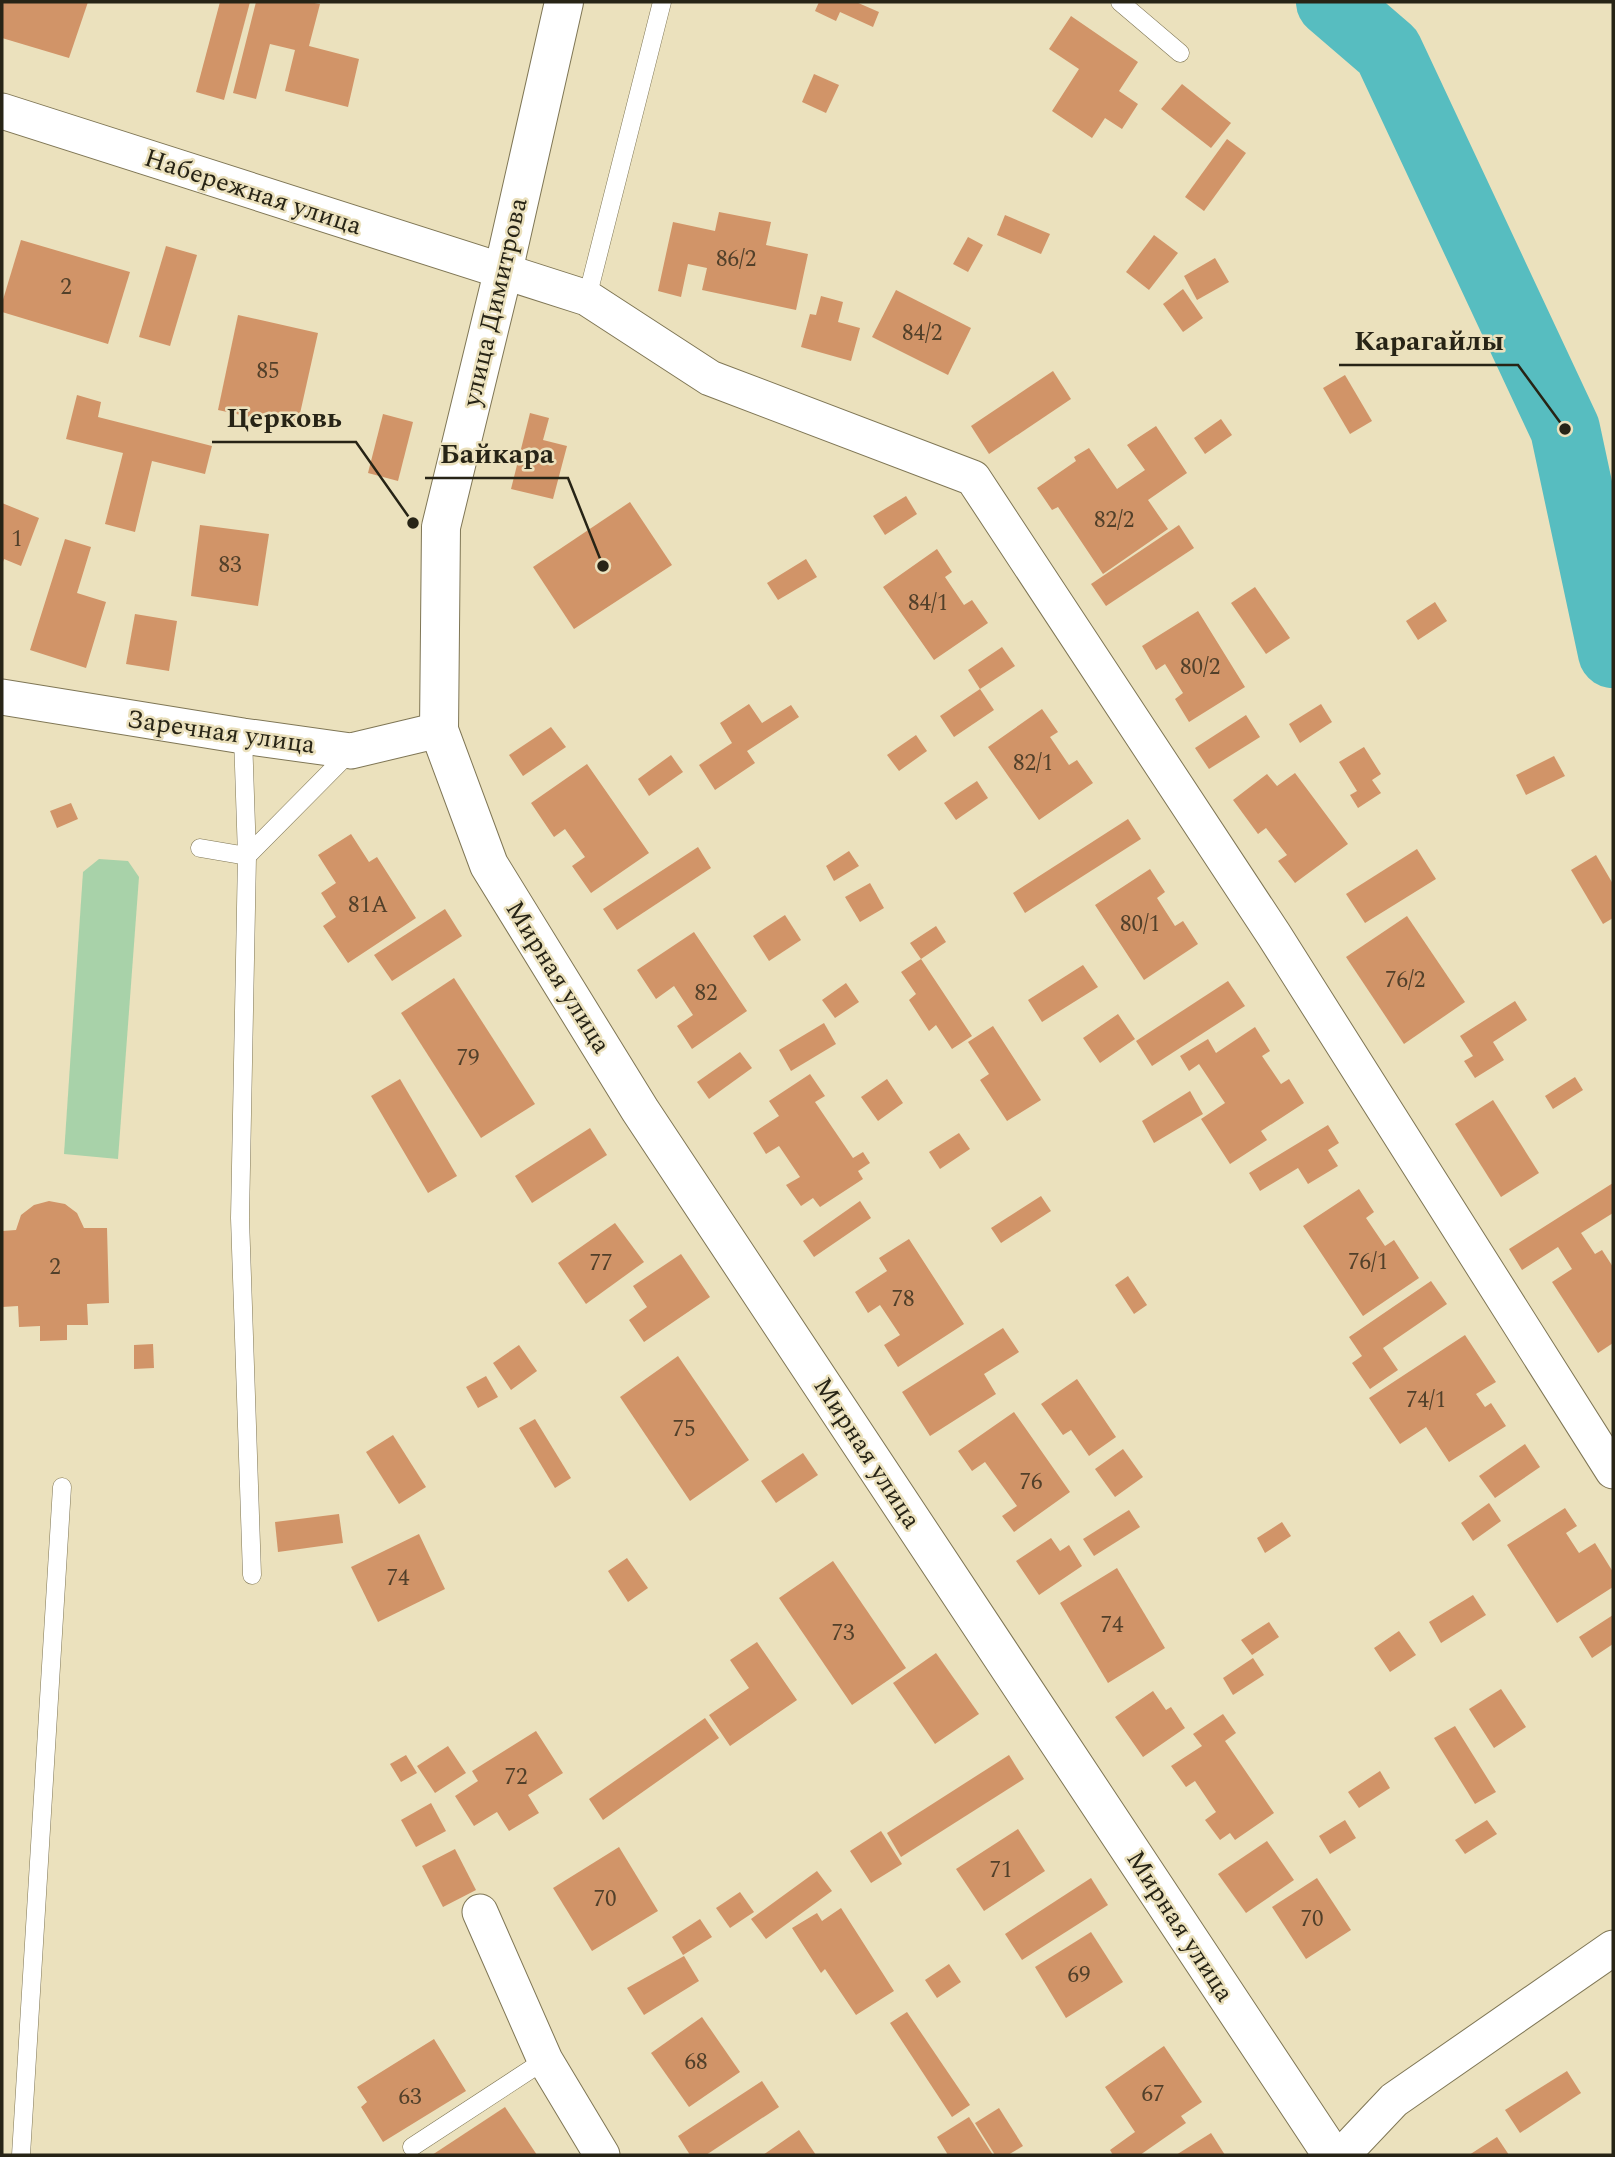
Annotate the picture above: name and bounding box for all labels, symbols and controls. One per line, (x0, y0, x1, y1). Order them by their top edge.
street label: Набережная улица (139, 138, 367, 246)
street label: улица Димитрова (451, 193, 539, 411)
house number: 86/2 (716, 242, 756, 277)
house number: 2 (60, 270, 72, 305)
house number: 84/2 (902, 316, 942, 351)
callout: Карагайлы (1339, 316, 1518, 365)
text: Карагайлы (1354, 320, 1504, 363)
house number: 85 (257, 354, 280, 389)
callout: Церковь (212, 393, 356, 442)
text: Церковь (226, 397, 342, 440)
callout: Байкара (425, 429, 568, 478)
text: Байкара (440, 433, 555, 476)
house number: 82/2 (1094, 503, 1134, 538)
house number: 1 (11, 522, 23, 557)
house number: 83 (219, 548, 242, 583)
house number: 84/1 (908, 586, 948, 621)
house number: 80/2 (1180, 650, 1220, 685)
street label: Заречная улица (124, 699, 318, 765)
house number: 82/1 (1013, 746, 1053, 781)
house number: 81А (348, 888, 388, 923)
street label: Мирная улица (495, 893, 621, 1062)
house number: 80/1 (1120, 907, 1160, 942)
house number: 76/2 (1385, 963, 1425, 998)
house number: 82 (695, 976, 718, 1011)
house number: 79 (457, 1041, 480, 1076)
house number: 76/1 (1348, 1245, 1388, 1280)
house number: 77 (590, 1246, 613, 1281)
house number: 2 (49, 1250, 61, 1285)
house number: 78 (892, 1282, 915, 1317)
street label: Мирная улица (803, 1369, 931, 1537)
house number: 74/1 (1406, 1383, 1446, 1418)
house number: 75 (673, 1412, 696, 1447)
house number: 76 (1020, 1465, 1043, 1500)
house number: 74 (387, 1561, 410, 1596)
house number: 74 (1101, 1608, 1124, 1643)
house number: 73 (832, 1616, 855, 1651)
house number: 72 (505, 1760, 528, 1795)
street label: Мирная улица (1116, 1842, 1244, 2010)
house number: 71 (990, 1853, 1013, 1888)
house number: 70 (594, 1882, 617, 1917)
house number: 70 (1301, 1902, 1324, 1937)
house number: 69 (1068, 1958, 1091, 1993)
house number: 68 (685, 2045, 708, 2080)
house number: 67 (1142, 2077, 1165, 2112)
house number: 63 (399, 2080, 422, 2115)

